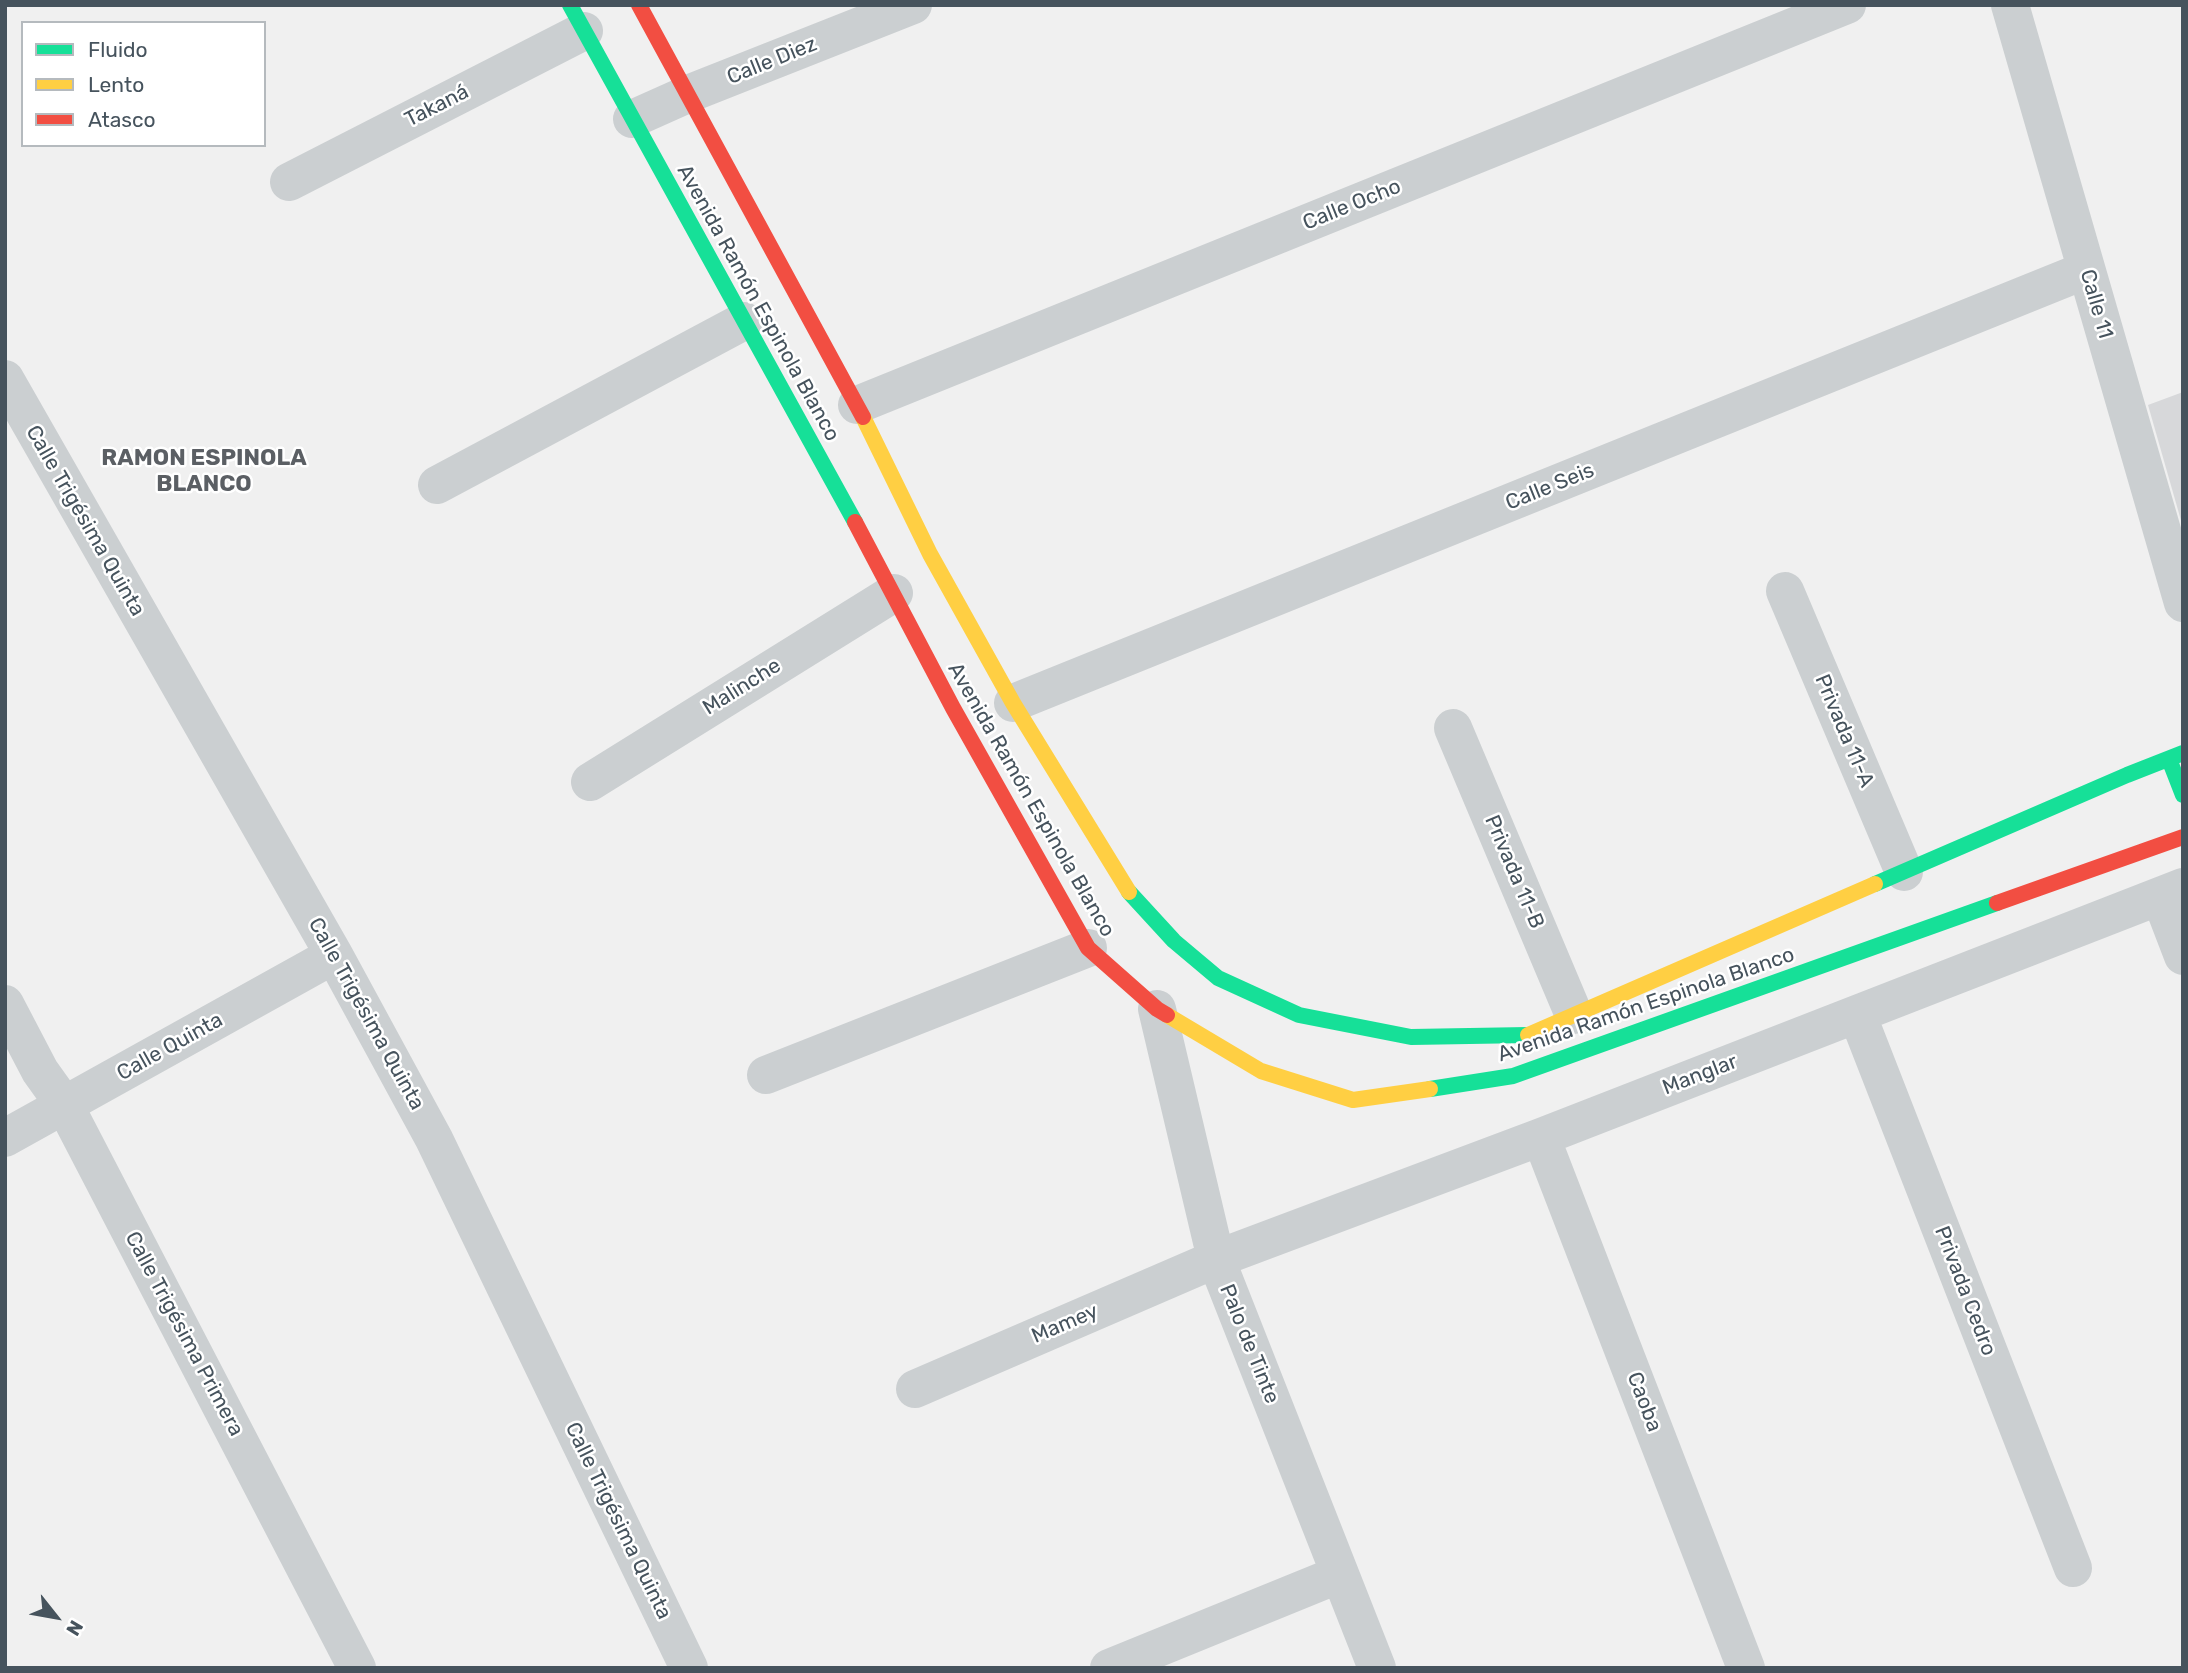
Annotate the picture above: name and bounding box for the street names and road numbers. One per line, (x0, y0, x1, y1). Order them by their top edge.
street label: Calle Diez (723, 32, 821, 90)
street label: Takaná (401, 79, 473, 133)
street label: Avenida Ramón Espinola Blanco (671, 160, 845, 446)
street label: Calle Ocho (1299, 174, 1405, 236)
street label: Calle 11 (2074, 267, 2118, 341)
street label: Calle Trigésima Quinta (20, 421, 150, 621)
street label: Calle Seis (1502, 458, 1598, 516)
street label: Malinche (698, 653, 786, 721)
street label: Avenida Ramón Espinola Blanco (942, 659, 1120, 941)
street label: Privada 11-A (1809, 671, 1879, 791)
street label: Privada 11-B (1479, 812, 1549, 932)
street label: Calle Trigésima Quinta (303, 913, 429, 1115)
street label: Avenida Ramón Espinola Blanco (1494, 942, 1798, 1068)
street label: Calle Quinta (113, 1008, 227, 1086)
street label: Manglar (1659, 1049, 1741, 1101)
street label: Privada Cedro (1929, 1223, 2001, 1359)
street label: Calle Trigésima Primera (119, 1227, 249, 1441)
street label: Palo de Tinte (1214, 1281, 1284, 1407)
street label: Mamey (1028, 1299, 1102, 1349)
street label: Caoba (1621, 1369, 1667, 1435)
street label: Calle Trigésima Quinta (559, 1418, 677, 1624)

